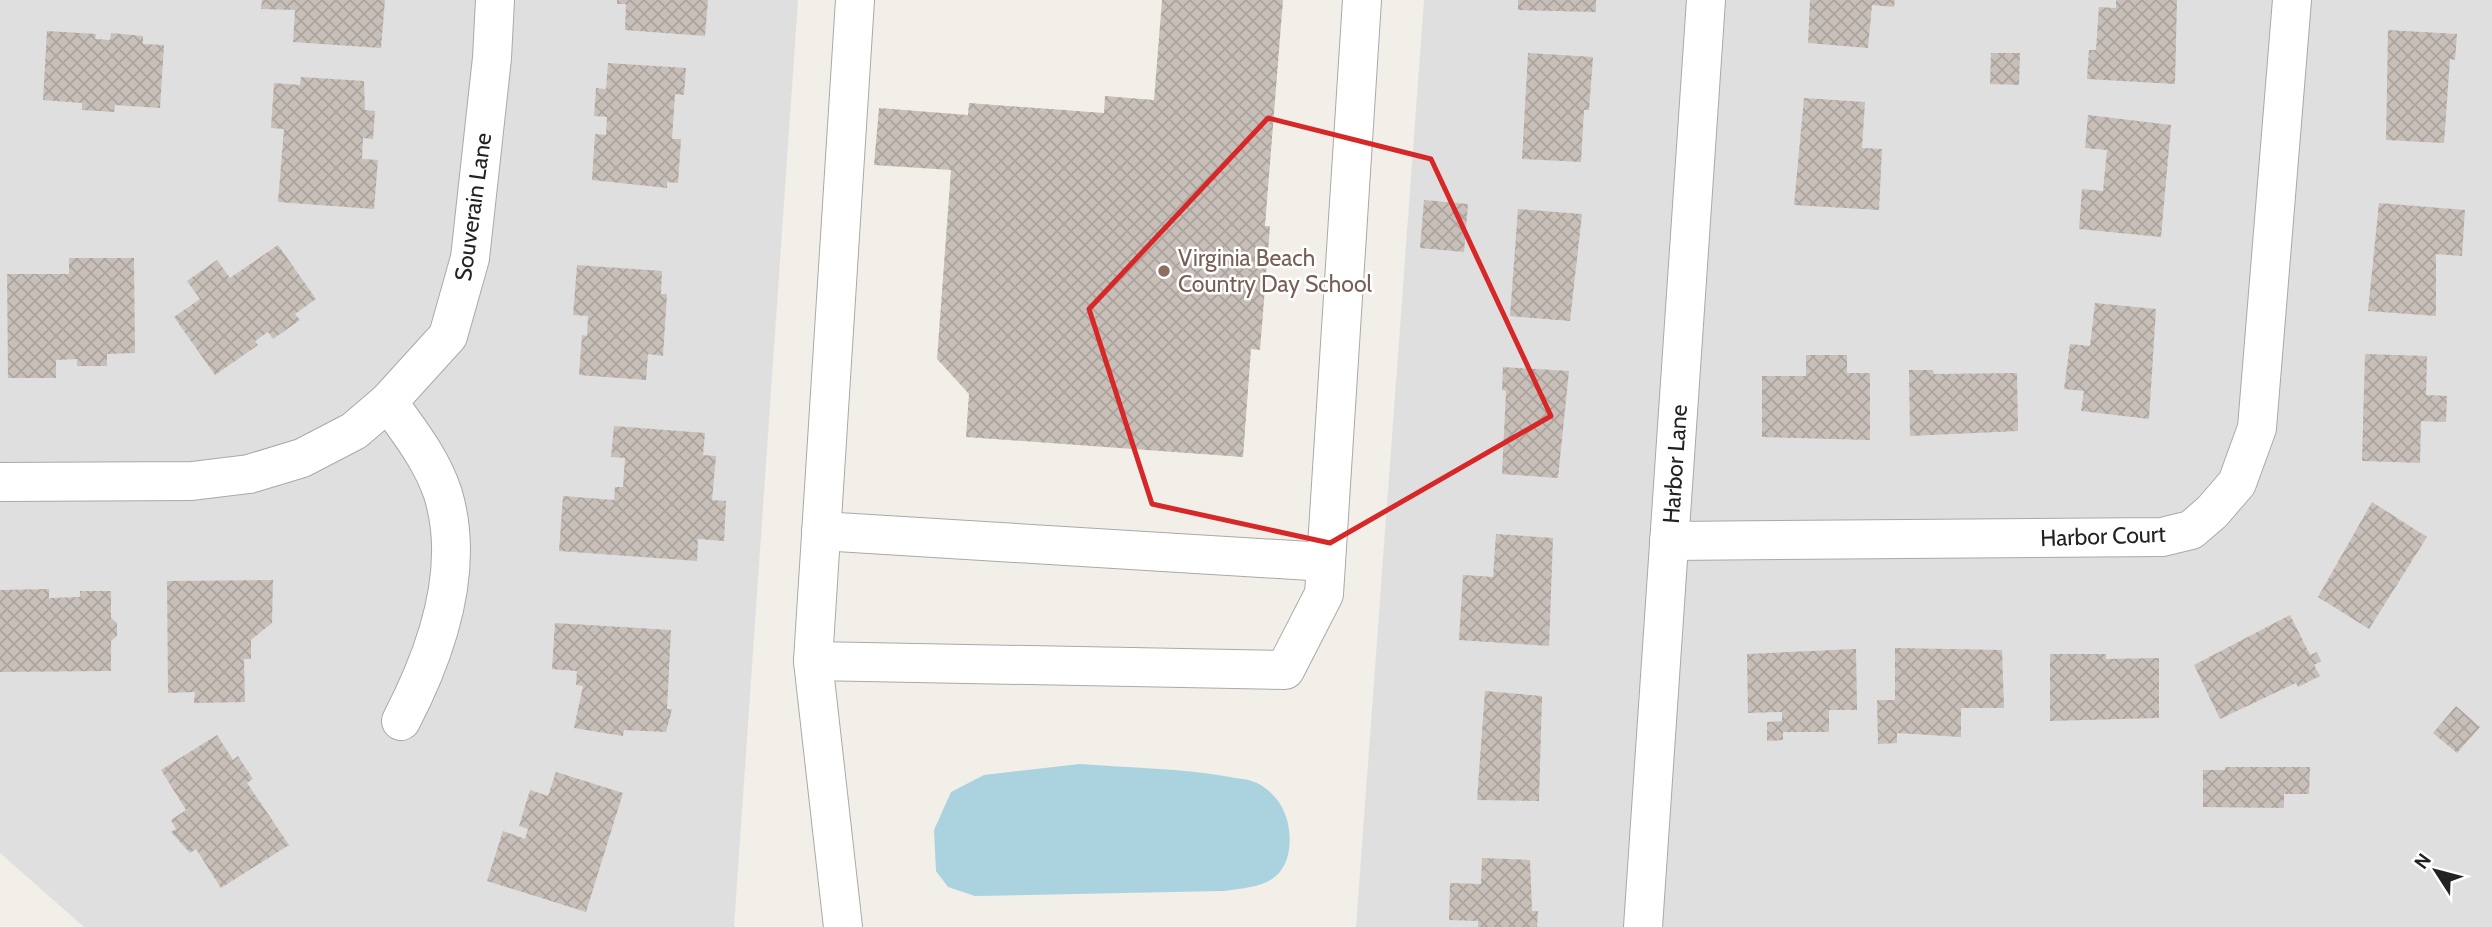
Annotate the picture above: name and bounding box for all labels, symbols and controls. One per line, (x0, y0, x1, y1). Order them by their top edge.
street label: Souverain Lane (449, 131, 497, 283)
place label: Virginia Beach Country Day School (1178, 244, 1373, 298)
marker: Virginia Beach Country Day School (1156, 263, 1172, 279)
street label: Harbor Lane (1657, 403, 1693, 525)
street label: Harbor Court (2040, 520, 2167, 552)
north arrow (2401, 836, 2471, 906)
text: N (2409, 849, 2436, 873)

